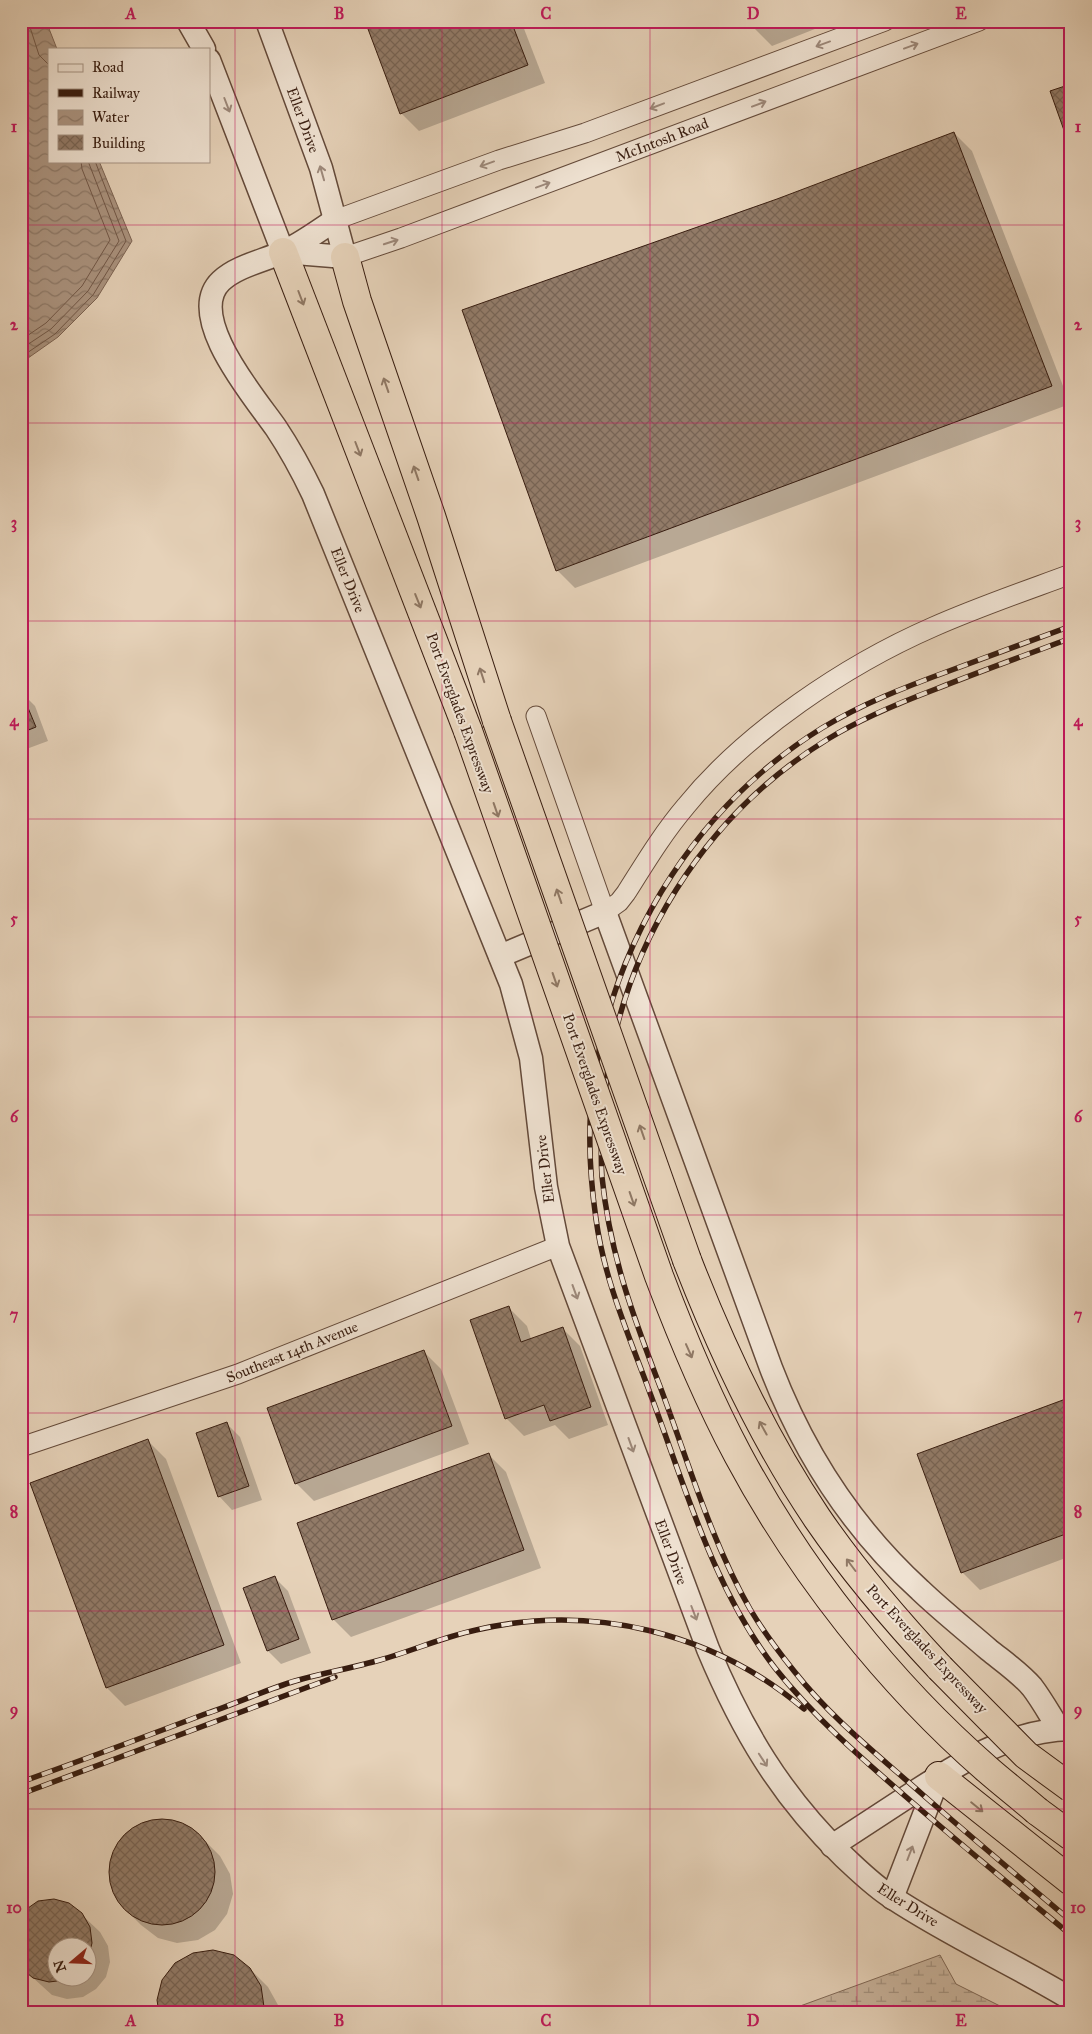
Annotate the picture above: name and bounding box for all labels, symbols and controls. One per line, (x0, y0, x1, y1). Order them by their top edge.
text: A (125, 4, 137, 23)
text: B (334, 4, 344, 23)
text: C (541, 4, 552, 23)
text: D (747, 4, 760, 23)
text: E (955, 4, 967, 23)
one-way arrow (816, 40, 831, 49)
one-way arrow (903, 41, 919, 50)
legend (48, 48, 210, 162)
text: Road (92, 58, 124, 76)
text: Railway (92, 84, 141, 102)
street label: Eller Drive (283, 85, 323, 155)
one-way arrow (223, 97, 233, 112)
one-way arrow (752, 98, 767, 107)
one-way arrow (650, 102, 665, 111)
text: Water (92, 108, 129, 126)
street label: McIntosh Road (613, 114, 711, 166)
text: 1 (11, 117, 18, 136)
text: 1 (1075, 117, 1082, 136)
text: Building (92, 134, 146, 152)
one-way arrow (480, 160, 495, 169)
one-way arrow (317, 166, 326, 182)
one-way arrow (535, 180, 550, 189)
one-way arrow (383, 237, 398, 246)
one-way arrow (297, 289, 306, 305)
text: 2 (10, 315, 19, 334)
text: 2 (1074, 315, 1083, 334)
one-way arrow (380, 377, 390, 393)
one-way arrow (355, 442, 364, 457)
one-way arrow (411, 466, 421, 482)
text: 3 (11, 513, 17, 533)
text: 3 (1075, 513, 1081, 533)
street label: Eller Drive (327, 545, 369, 615)
one-way arrow (413, 593, 423, 608)
street label: Port Everglades Expressway (423, 630, 498, 797)
one-way arrow (477, 667, 486, 683)
text: 4 (10, 711, 20, 731)
text: 4 (1074, 711, 1084, 731)
one-way arrow (492, 802, 501, 817)
one-way arrow (554, 889, 563, 905)
text: 5 (10, 909, 18, 928)
text: 5 (1074, 909, 1082, 928)
one-way arrow (551, 971, 560, 987)
street label: Port Everglades Expressway (559, 1011, 631, 1178)
text: 6 (10, 1107, 19, 1126)
text: 6 (1074, 1107, 1083, 1126)
one-way arrow (637, 1125, 646, 1140)
street label: Eller Drive (532, 1134, 558, 1204)
one-way arrow (628, 1191, 637, 1206)
one-way arrow (571, 1284, 580, 1300)
text: 7 (10, 1305, 19, 1324)
text: 7 (1074, 1305, 1083, 1324)
street label: Southeast 14th Avenue (223, 1317, 361, 1387)
one-way arrow (684, 1343, 694, 1358)
one-way arrow (758, 1422, 768, 1436)
one-way arrow (627, 1436, 636, 1452)
text: 8 (10, 1502, 18, 1521)
text: 8 (1074, 1502, 1082, 1521)
street label: Eller Drive (651, 1517, 691, 1587)
one-way arrow (846, 1559, 857, 1572)
street label: Port Everglades Expressway (863, 1581, 992, 1718)
one-way arrow (690, 1605, 699, 1621)
text: 9 (10, 1700, 18, 1720)
text: 9 (1074, 1700, 1082, 1720)
one-way arrow (758, 1753, 769, 1767)
one-way arrow (970, 1801, 983, 1812)
one-way arrow (906, 1846, 915, 1861)
street label: Eller Drive (874, 1879, 942, 1931)
text: 10 (6, 1898, 22, 1917)
text: 10 (1070, 1898, 1086, 1917)
north arrow (48, 1936, 98, 1986)
text: N (50, 1958, 70, 1974)
text: A (125, 2011, 137, 2030)
text: B (334, 2011, 344, 2030)
text: C (541, 2011, 552, 2030)
text: D (747, 2011, 760, 2030)
text: E (955, 2011, 967, 2030)

